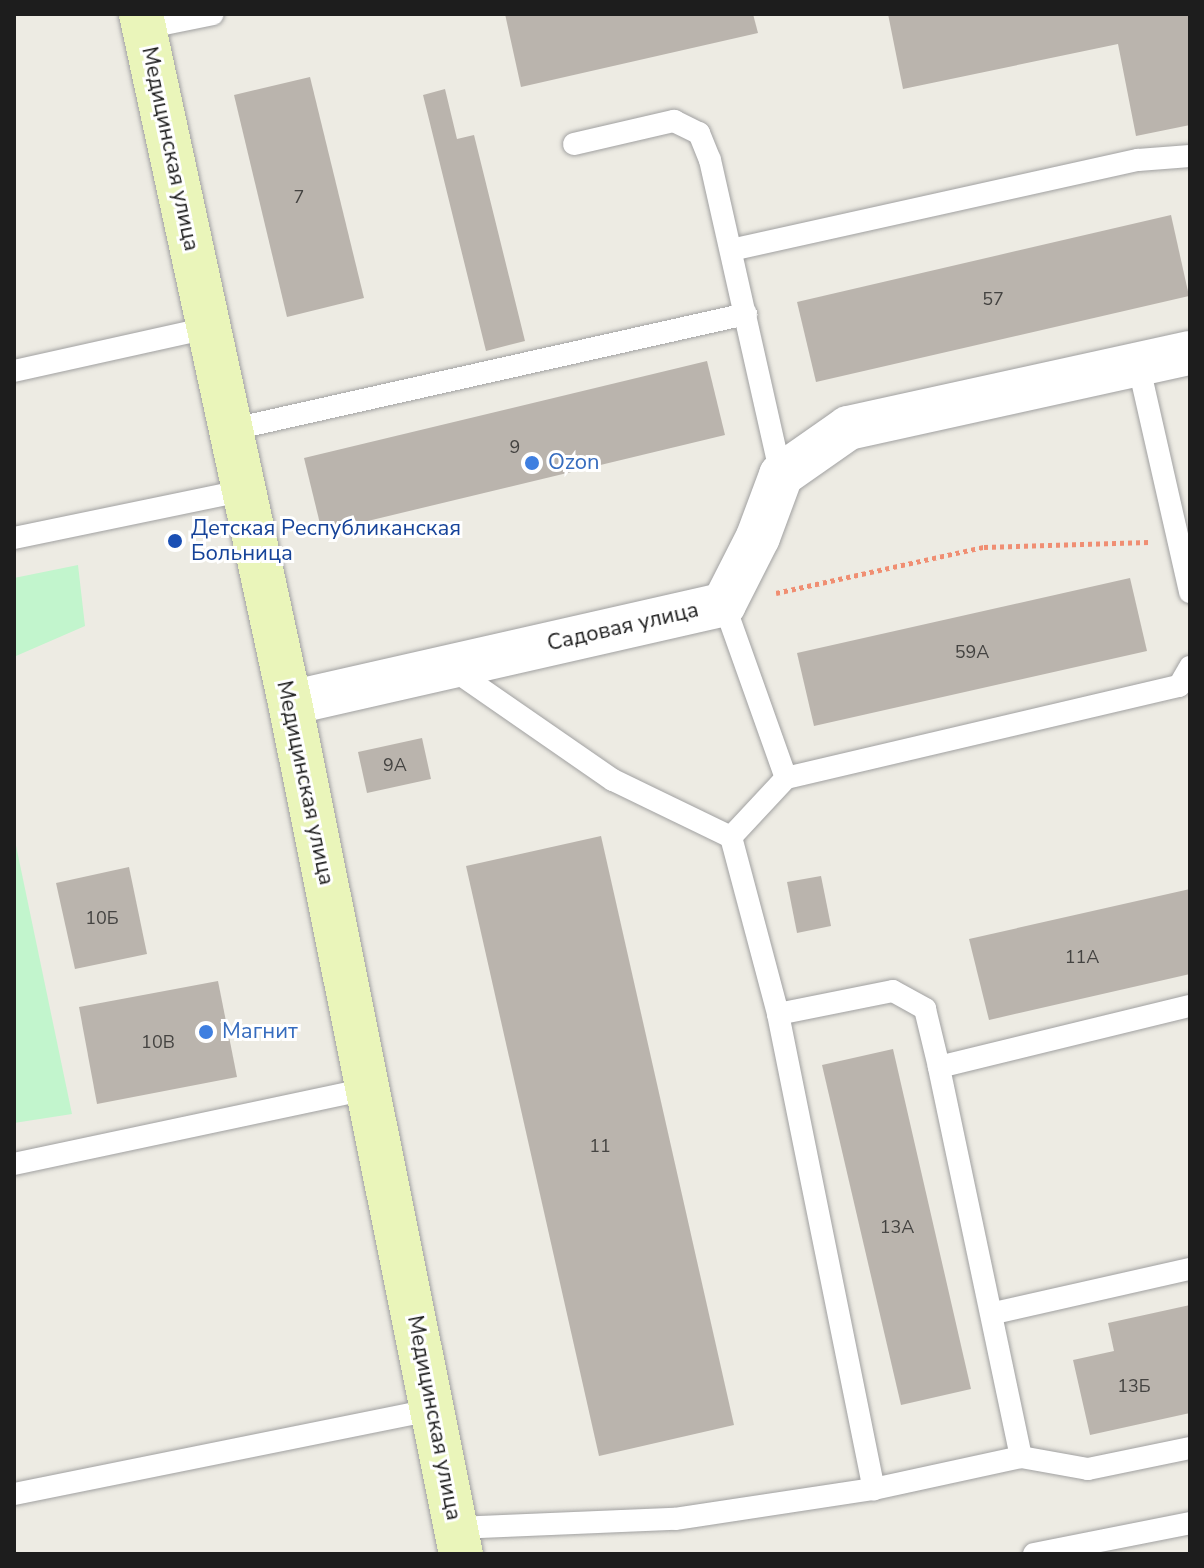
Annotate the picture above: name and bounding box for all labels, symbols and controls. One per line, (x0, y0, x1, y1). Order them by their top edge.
street label: Медицинская улица (135, 44, 205, 254)
house number: 7 (294, 186, 304, 208)
house number: 57 (982, 288, 1004, 310)
house number: 9 (510, 436, 520, 458)
place label: Ozon (548, 450, 600, 476)
marker: Ozon (523, 454, 541, 472)
place label: Детская Республиканская Больница (191, 515, 461, 566)
marker: Детская Республиканская Больница (166, 532, 184, 550)
street label: Садовая улица (545, 597, 701, 657)
house number: 59А (955, 641, 989, 663)
street label: Медицинская улица (270, 678, 340, 888)
house number: 9А (383, 754, 407, 776)
house number: 10Б (85, 907, 119, 929)
house number: 11А (1065, 946, 1099, 968)
place label: Магнит (222, 1019, 298, 1045)
marker: Магнит (197, 1023, 215, 1041)
house number: 10В (141, 1031, 175, 1053)
house number: 11 (589, 1135, 611, 1157)
house number: 13А (880, 1216, 914, 1238)
street label: Медицинская улица (401, 1313, 467, 1523)
house number: 13Б (1117, 1375, 1151, 1397)

